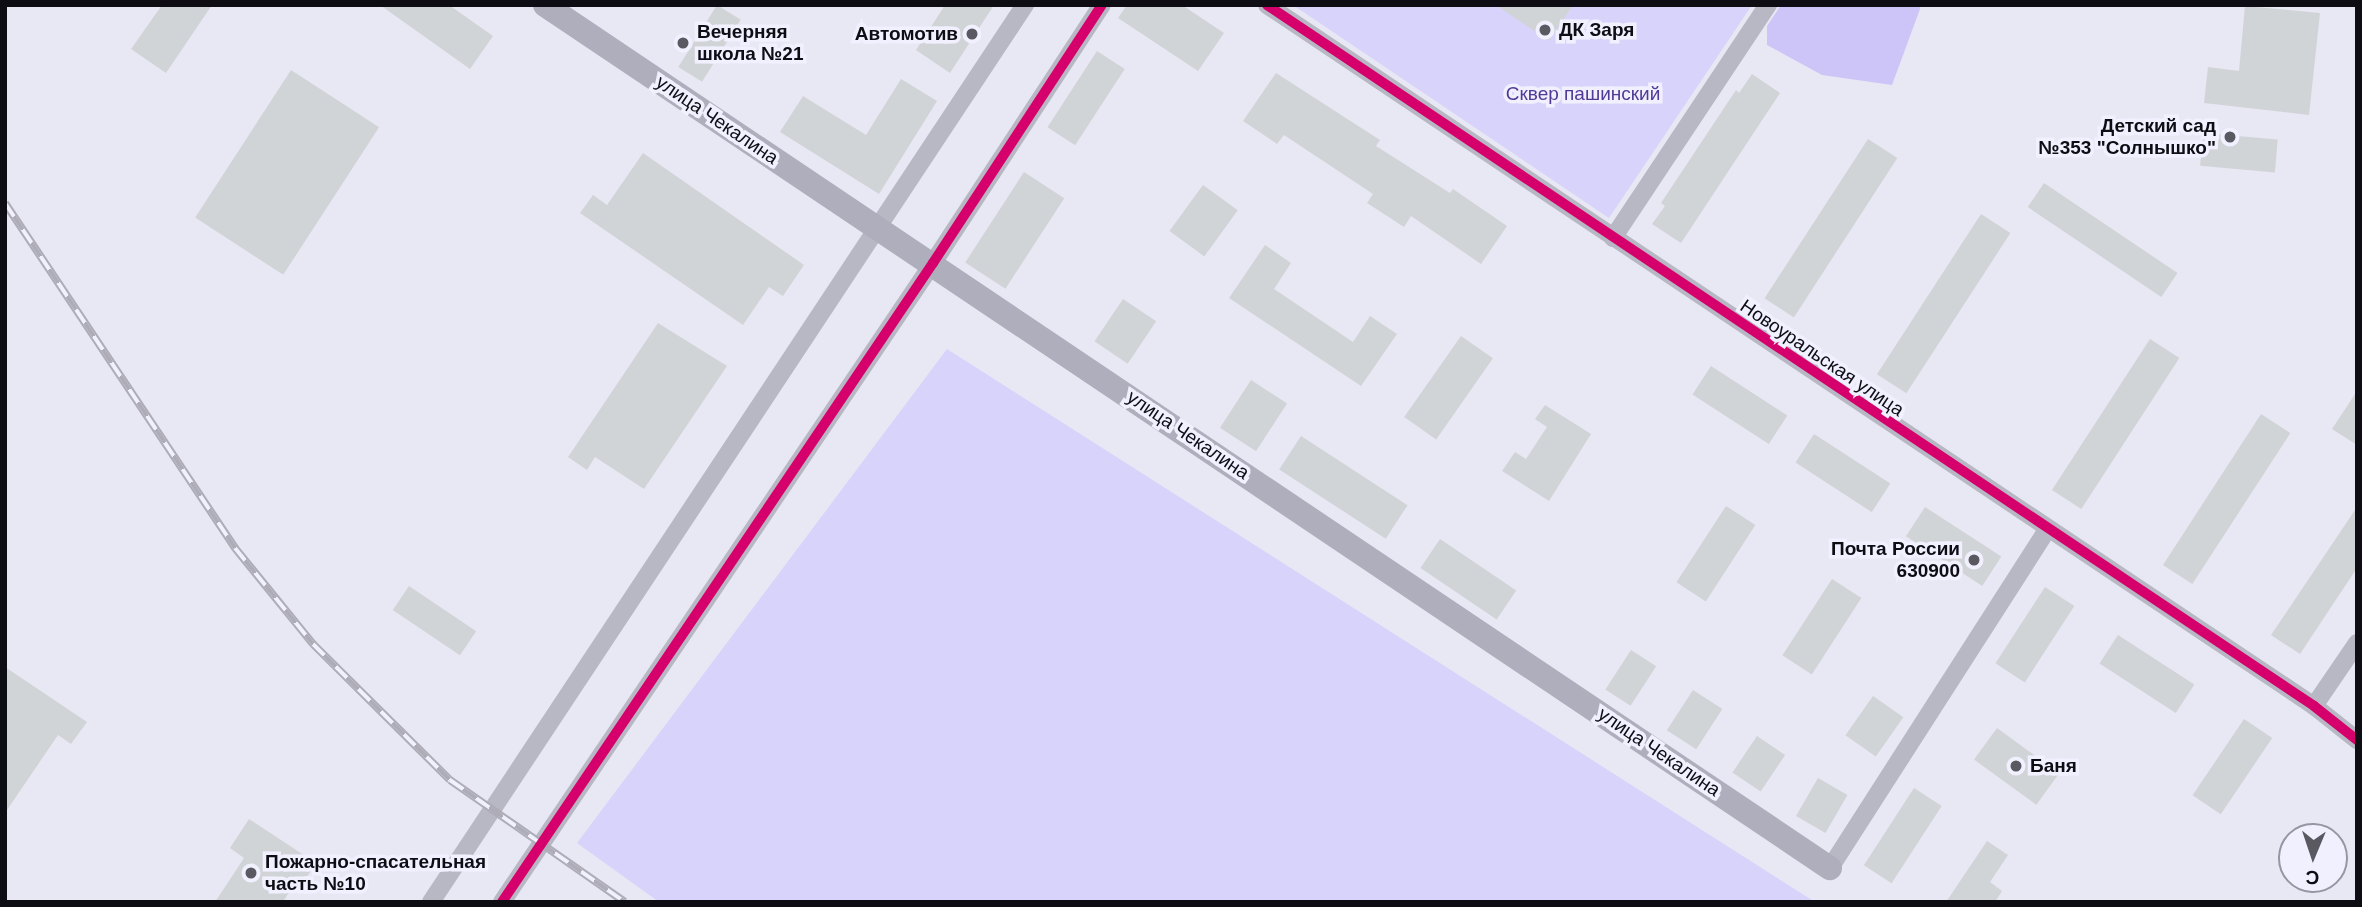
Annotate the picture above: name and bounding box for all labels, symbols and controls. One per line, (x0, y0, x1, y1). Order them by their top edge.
place label: ДК Заря (1559, 19, 1634, 41)
place label: Вечерняя школа №21 (697, 21, 803, 65)
marker: ДК Заря (1537, 22, 1553, 38)
place label: Автомотив (855, 23, 958, 45)
marker: Автомотив (964, 26, 980, 42)
marker: Вечерняя школа №21 (675, 35, 691, 51)
street label: улица Чекалина (651, 71, 783, 169)
park label: Сквер пашинский (1506, 83, 1660, 105)
place label: Детский сад №353 "Солнышко" (2038, 115, 2216, 159)
marker: Детский сад №353 "Солнышко" (2222, 129, 2238, 145)
street label: Новоуральская улица (1736, 295, 1908, 421)
street label: улица Чекалина (1122, 386, 1254, 484)
place label: Почта России 630900 (1831, 538, 1960, 582)
marker: Почта России 630900 (1966, 552, 1982, 568)
street label: улица Чекалина (1593, 703, 1725, 801)
place label: Баня (2030, 755, 2077, 777)
marker: Баня (2008, 758, 2024, 774)
north arrow (2278, 823, 2348, 893)
place label: Пожарно-спасательная часть №10 (265, 851, 486, 895)
marker: Пожарно-спасательная часть №10 (243, 865, 259, 881)
text: С (2305, 867, 2320, 888)

